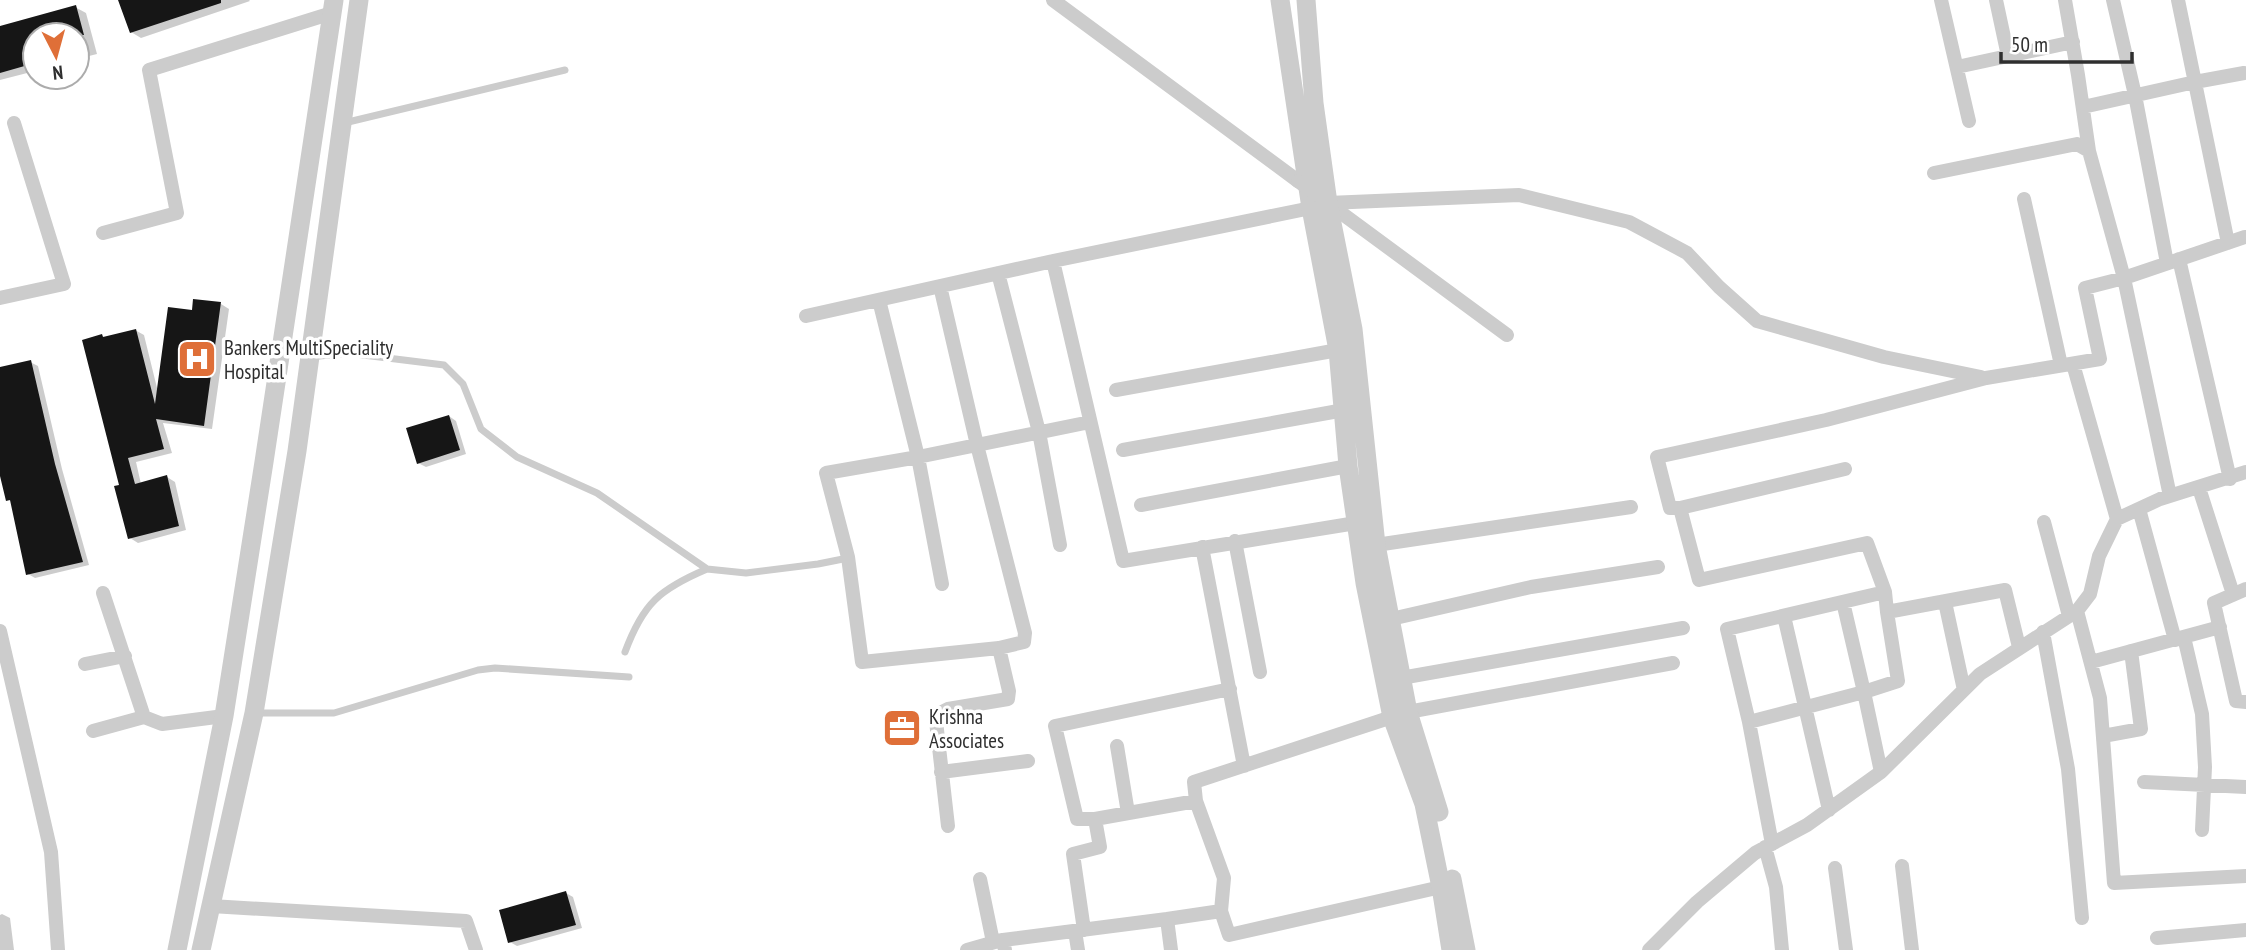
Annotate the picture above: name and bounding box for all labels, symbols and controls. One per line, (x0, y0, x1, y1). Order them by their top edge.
north arrow (21, 21, 91, 91)
scale bar (2001, 21, 2132, 65)
text: 50 m (2011, 31, 2048, 58)
text: N (51, 60, 64, 85)
place label: Bankers MultiSpeciality Hospital (224, 334, 393, 385)
hospital icon: Bankers MultiSpeciality Hospital (176, 338, 218, 380)
place label: Krishna Associates (929, 703, 1004, 754)
office icon: Krishna Associates (881, 707, 923, 749)

